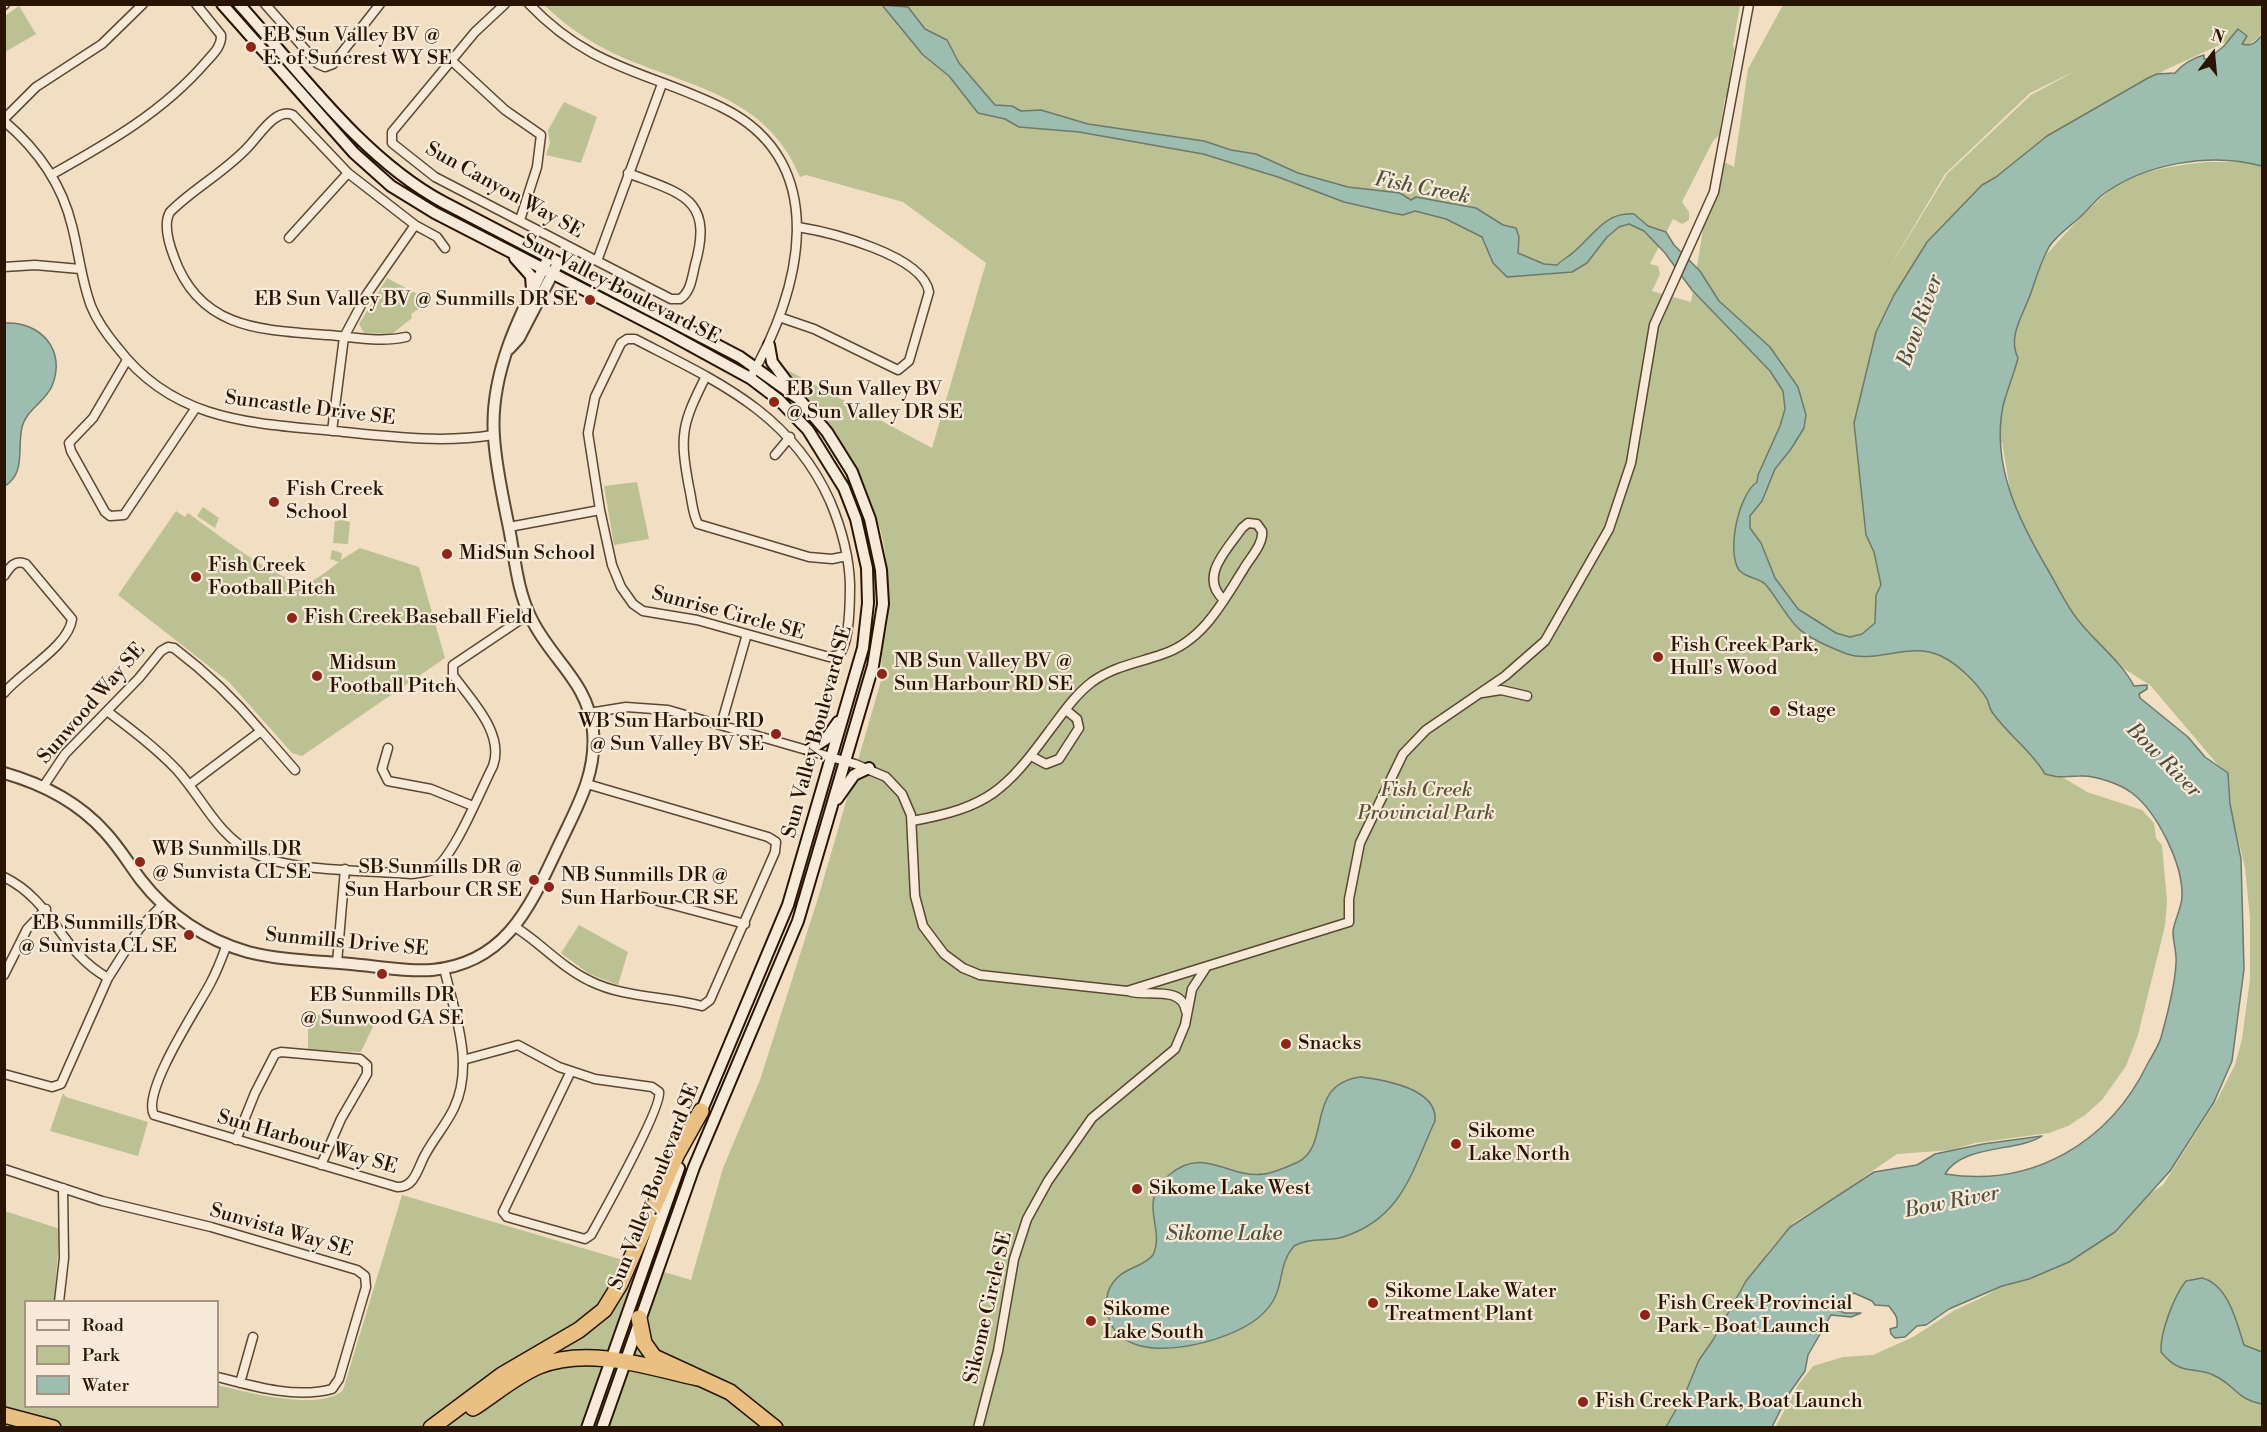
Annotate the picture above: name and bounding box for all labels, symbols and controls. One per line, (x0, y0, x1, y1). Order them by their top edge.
place label: EB Sun Valley BV @ E. of Suncrest WY SE (263, 24, 452, 71)
north arrow (2183, 24, 2243, 84)
text: N (2209, 25, 2227, 48)
marker: EB Sun Valley BV @ E. of Suncrest WY SE (244, 40, 258, 54)
street label: Sun Canyon Way SE (421, 138, 587, 244)
water label: Fish Creek (1372, 167, 1472, 211)
street label: Sun Valley Boulevard SE (518, 230, 724, 350)
water label: Bow River (1893, 272, 1949, 370)
place label: EB Sun Valley BV @ Sunmills DR SE (254, 288, 578, 312)
marker: EB Sun Valley BV @ Sunmills DR SE (583, 293, 597, 307)
place label: EB Sun Valley BV @ Sun Valley DR SE (786, 378, 963, 425)
street label: Suncastle Drive SE (223, 387, 397, 431)
marker: EB Sun Valley BV @ Sun Valley DR SE (767, 395, 781, 409)
place label: Fish Creek School (286, 478, 383, 525)
marker: Fish Creek School (267, 495, 281, 509)
place label: MidSun School (459, 542, 595, 566)
marker: MidSun School (440, 547, 454, 561)
place label: Fish Creek Football Pitch (208, 554, 336, 601)
marker: Fish Creek Football Pitch (189, 570, 203, 584)
street label: Sunrise Circle SE (649, 582, 807, 646)
place label: Fish Creek Baseball Field (304, 606, 533, 630)
marker: Fish Creek Baseball Field (285, 611, 299, 625)
street label: Sun Valley Boulevard SE (778, 623, 858, 841)
place label: Fish Creek Park, Hull's Wood (1670, 634, 1818, 681)
street label: Sunwood Way SE (33, 639, 151, 769)
place label: NB Sun Valley BV @ Sun Harbour RD SE (894, 650, 1073, 697)
marker: Fish Creek Park, Hull's Wood (1651, 650, 1665, 664)
place label: Midsun Football Pitch (329, 652, 457, 699)
marker: NB Sun Valley BV @ Sun Harbour RD SE (875, 667, 889, 681)
marker: Midsun Football Pitch (310, 669, 324, 683)
place label: Stage (1787, 699, 1836, 723)
marker: Stage (1768, 704, 1782, 718)
place label: WB Sun Harbour RD @ Sun Valley BV SE (578, 710, 764, 757)
water label: Bow River (2120, 718, 2206, 804)
marker: WB Sun Harbour RD @ Sun Valley BV SE (769, 727, 783, 741)
park label: Fish Creek Provincial Park (1357, 779, 1495, 826)
place label: WB Sunmills DR @ Sunvista CL SE (152, 838, 311, 885)
marker: WB Sunmills DR @ Sunvista CL SE (133, 855, 147, 869)
place label: SB Sunmills DR @ Sun Harbour CR SE (345, 856, 522, 903)
place label: NB Sunmills DR @ Sun Harbour CR SE (561, 864, 738, 911)
marker: SB Sunmills DR @ Sun Harbour CR SE (527, 873, 541, 887)
marker: NB Sunmills DR @ Sun Harbour CR SE (542, 880, 556, 894)
place label: EB Sunmills DR @ Sunvista CL SE (18, 912, 177, 959)
street label: Sunmills Drive SE (264, 924, 430, 962)
marker: EB Sunmills DR @ Sunvista CL SE (182, 928, 196, 942)
marker: EB Sunmills DR @ Sunwood GA SE (375, 967, 389, 981)
place label: EB Sunmills DR @ Sunwood GA SE (300, 984, 464, 1031)
place label: Snacks (1298, 1032, 1362, 1056)
marker: Snacks (1279, 1037, 1293, 1051)
street label: Sun Valley Boulevard SE (605, 1080, 705, 1294)
street label: Sun Harbour Way SE (214, 1106, 400, 1180)
place label: Sikome Lake North (1468, 1120, 1570, 1167)
marker: Sikome Lake North (1449, 1137, 1463, 1151)
place label: Sikome Lake West (1149, 1177, 1311, 1201)
water label: Bow River (1902, 1181, 2002, 1225)
marker: Sikome Lake West (1130, 1182, 1144, 1196)
street label: Sunvista Way SE (207, 1199, 355, 1263)
water label: Sikome Lake (1166, 1222, 1282, 1248)
street label: Sikome Circle SE (960, 1230, 1018, 1386)
place label: Sikome Lake Water Treatment Plant (1385, 1280, 1557, 1327)
place label: Fish Creek Provincial Park - Boat Launch (1657, 1292, 1852, 1339)
marker: Sikome Lake Water Treatment Plant (1366, 1296, 1380, 1310)
place label: Sikome Lake South (1103, 1298, 1204, 1345)
legend (24, 1300, 219, 1408)
marker: Fish Creek Provincial Park - Boat Launch (1638, 1308, 1652, 1322)
text: Road (82, 1314, 124, 1337)
marker: Sikome Lake South (1084, 1314, 1098, 1328)
text: Park (82, 1344, 119, 1367)
text: Water (82, 1374, 129, 1397)
place label: Fish Creek Park, Boat Launch (1595, 1390, 1863, 1414)
marker: Fish Creek Park, Boat Launch (1576, 1395, 1590, 1409)

